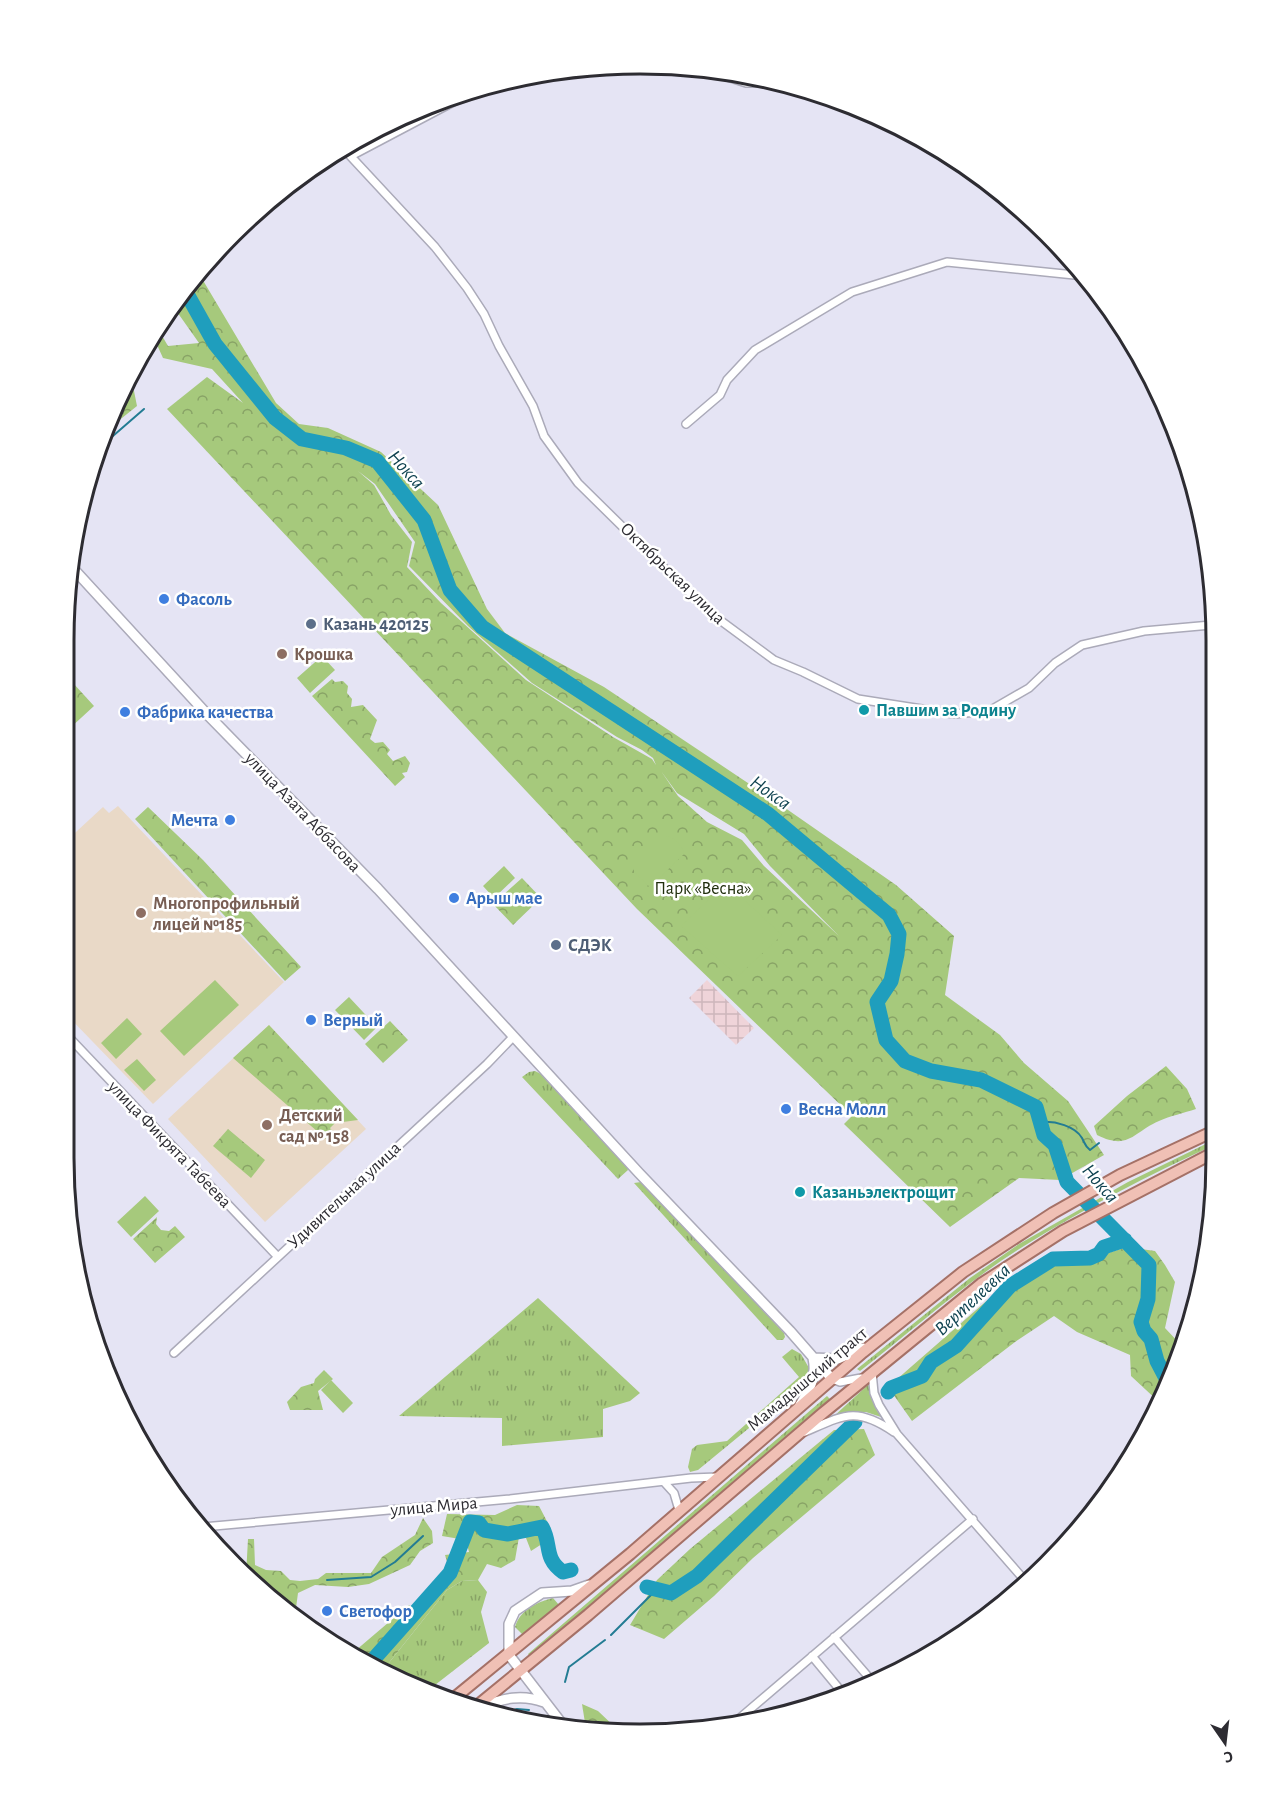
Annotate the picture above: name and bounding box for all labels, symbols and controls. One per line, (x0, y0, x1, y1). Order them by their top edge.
water label: Нокса (384, 447, 429, 493)
street label: Октябрьская улица (617, 519, 729, 628)
place label: Фасоль (176, 591, 232, 609)
marker: Фасоль (157, 592, 171, 606)
place label: Казань 420125 (323, 616, 429, 634)
marker: Казань 420125 (304, 617, 318, 631)
place label: Крошка (294, 646, 354, 664)
marker: Крошка (275, 647, 289, 661)
place label: Павшим за Родину (876, 702, 1017, 720)
marker: Павшим за Родину (857, 703, 871, 717)
place label: Фабрика качества (137, 704, 274, 722)
marker: Фабрика качества (118, 705, 132, 719)
street label: улица Азата Аббасова (240, 748, 364, 876)
water label: Нокса (747, 772, 794, 814)
place label: Мечта (171, 812, 218, 830)
marker: Мечта (223, 813, 237, 827)
park label: Парк «Весна» (654, 880, 752, 898)
place label: Арыш мае (466, 890, 542, 908)
marker: Арыш мае (447, 891, 461, 905)
place label: Многопрофильный лицей №185 (153, 895, 300, 934)
marker: Многопрофильный лицей №185 (134, 906, 148, 920)
place label: СДЭК (568, 937, 612, 955)
marker: СДЭК (549, 938, 563, 952)
place label: Верный (323, 1012, 383, 1030)
marker: Верный (304, 1013, 318, 1027)
street label: улица Фикрята Табеева (104, 1076, 235, 1212)
place label: Весна Молл (798, 1101, 886, 1119)
marker: Весна Молл (779, 1102, 793, 1116)
place label: Детский сад № 158 (279, 1107, 350, 1146)
marker: Детский сад № 158 (260, 1118, 274, 1132)
street label: Удивительная улица (285, 1139, 405, 1252)
water label: Нокса (1078, 1160, 1122, 1207)
place label: Казаньэлектрощит (812, 1184, 956, 1202)
marker: Казаньэлектрощит (793, 1185, 807, 1199)
water label: Вертелеевка (931, 1260, 1014, 1339)
street label: Мамадышский тракт (744, 1324, 871, 1435)
street label: улица Мира (389, 1494, 478, 1520)
place label: Светофор (339, 1603, 412, 1621)
marker: Светофор (320, 1604, 334, 1618)
north arrow (1195, 1713, 1255, 1773)
text: С (1222, 1748, 1235, 1765)

